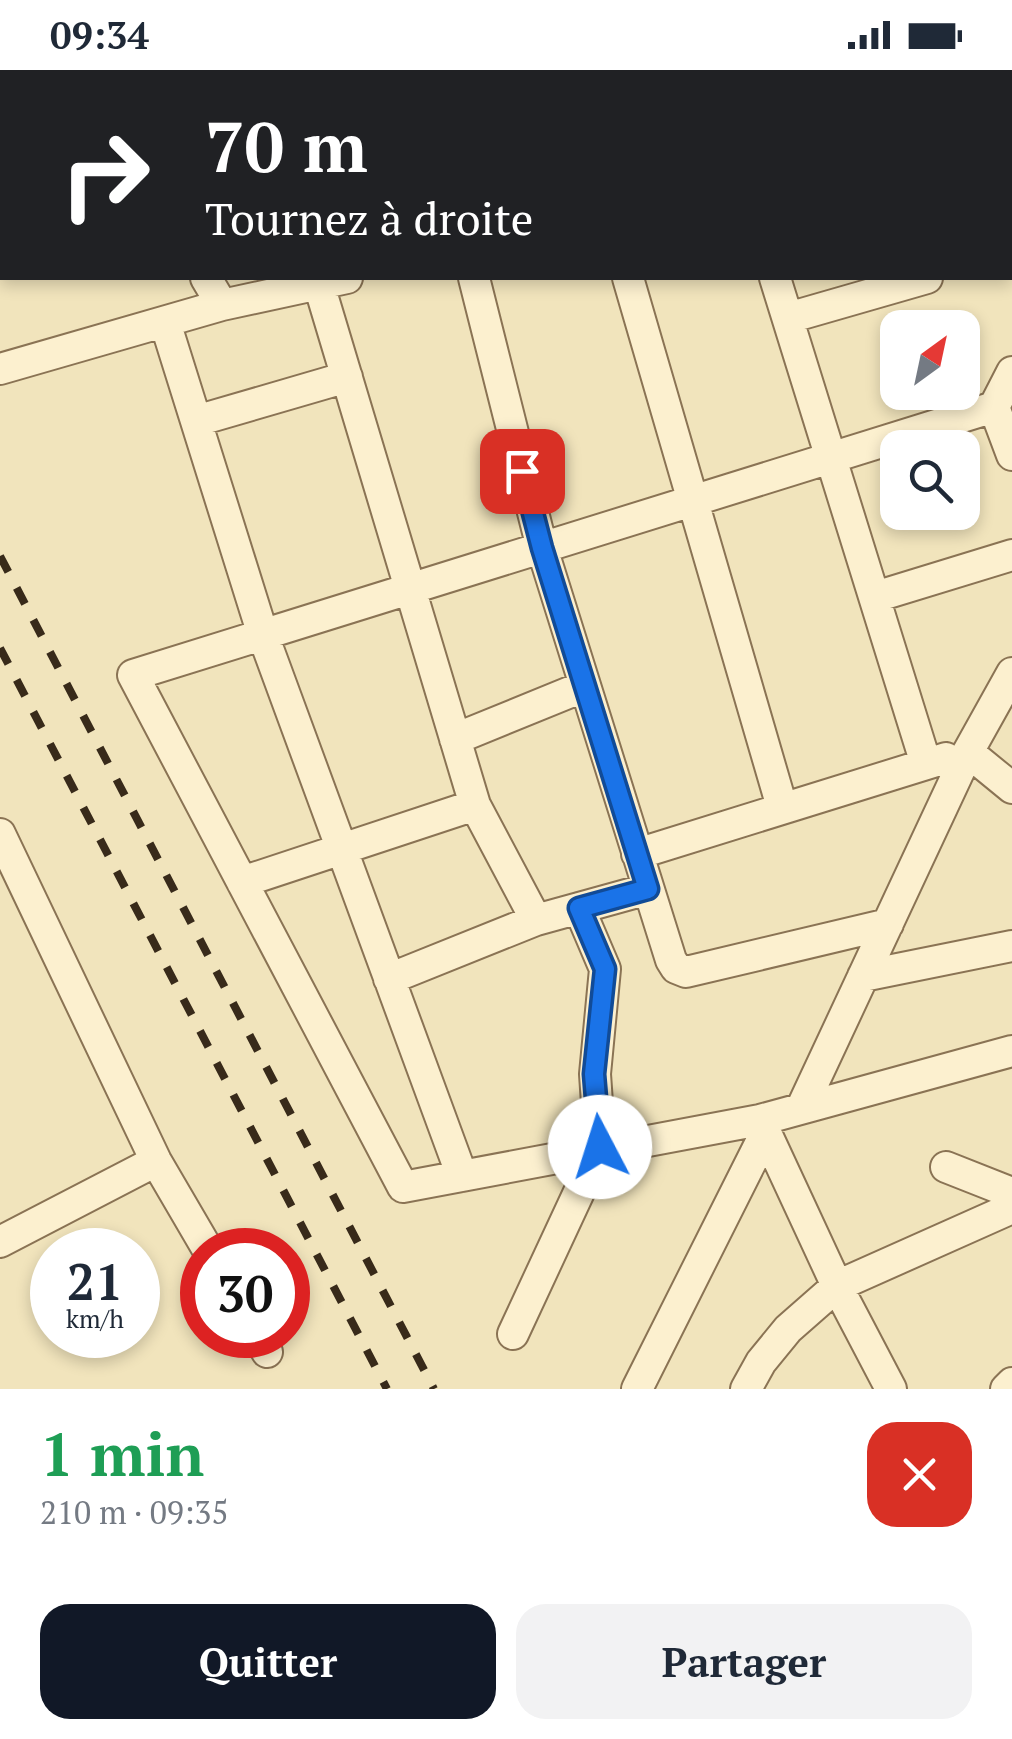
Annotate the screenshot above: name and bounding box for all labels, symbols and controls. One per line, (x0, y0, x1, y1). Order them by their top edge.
text: 09:34 (50, 10, 149, 60)
text: 70 m (205, 99, 368, 192)
icon: right (40, 110, 170, 240)
text: Tournez à droite (205, 188, 533, 248)
north arrow (880, 310, 980, 410)
map controls (880, 310, 980, 530)
pin (480, 429, 565, 514)
button: search (880, 430, 980, 530)
icon: arrive (495, 444, 550, 499)
position arrow (548, 1095, 652, 1199)
speed limit sign: 30 (180, 1228, 310, 1358)
text: 21 (67, 1248, 123, 1314)
text: km/h (66, 1302, 124, 1335)
text: 1 min (40, 1414, 204, 1493)
button: close (867, 1422, 972, 1527)
text: 210 m · 09:35 (40, 1491, 228, 1533)
button: Quitter (40, 1604, 496, 1719)
button: Partager (516, 1604, 972, 1719)

